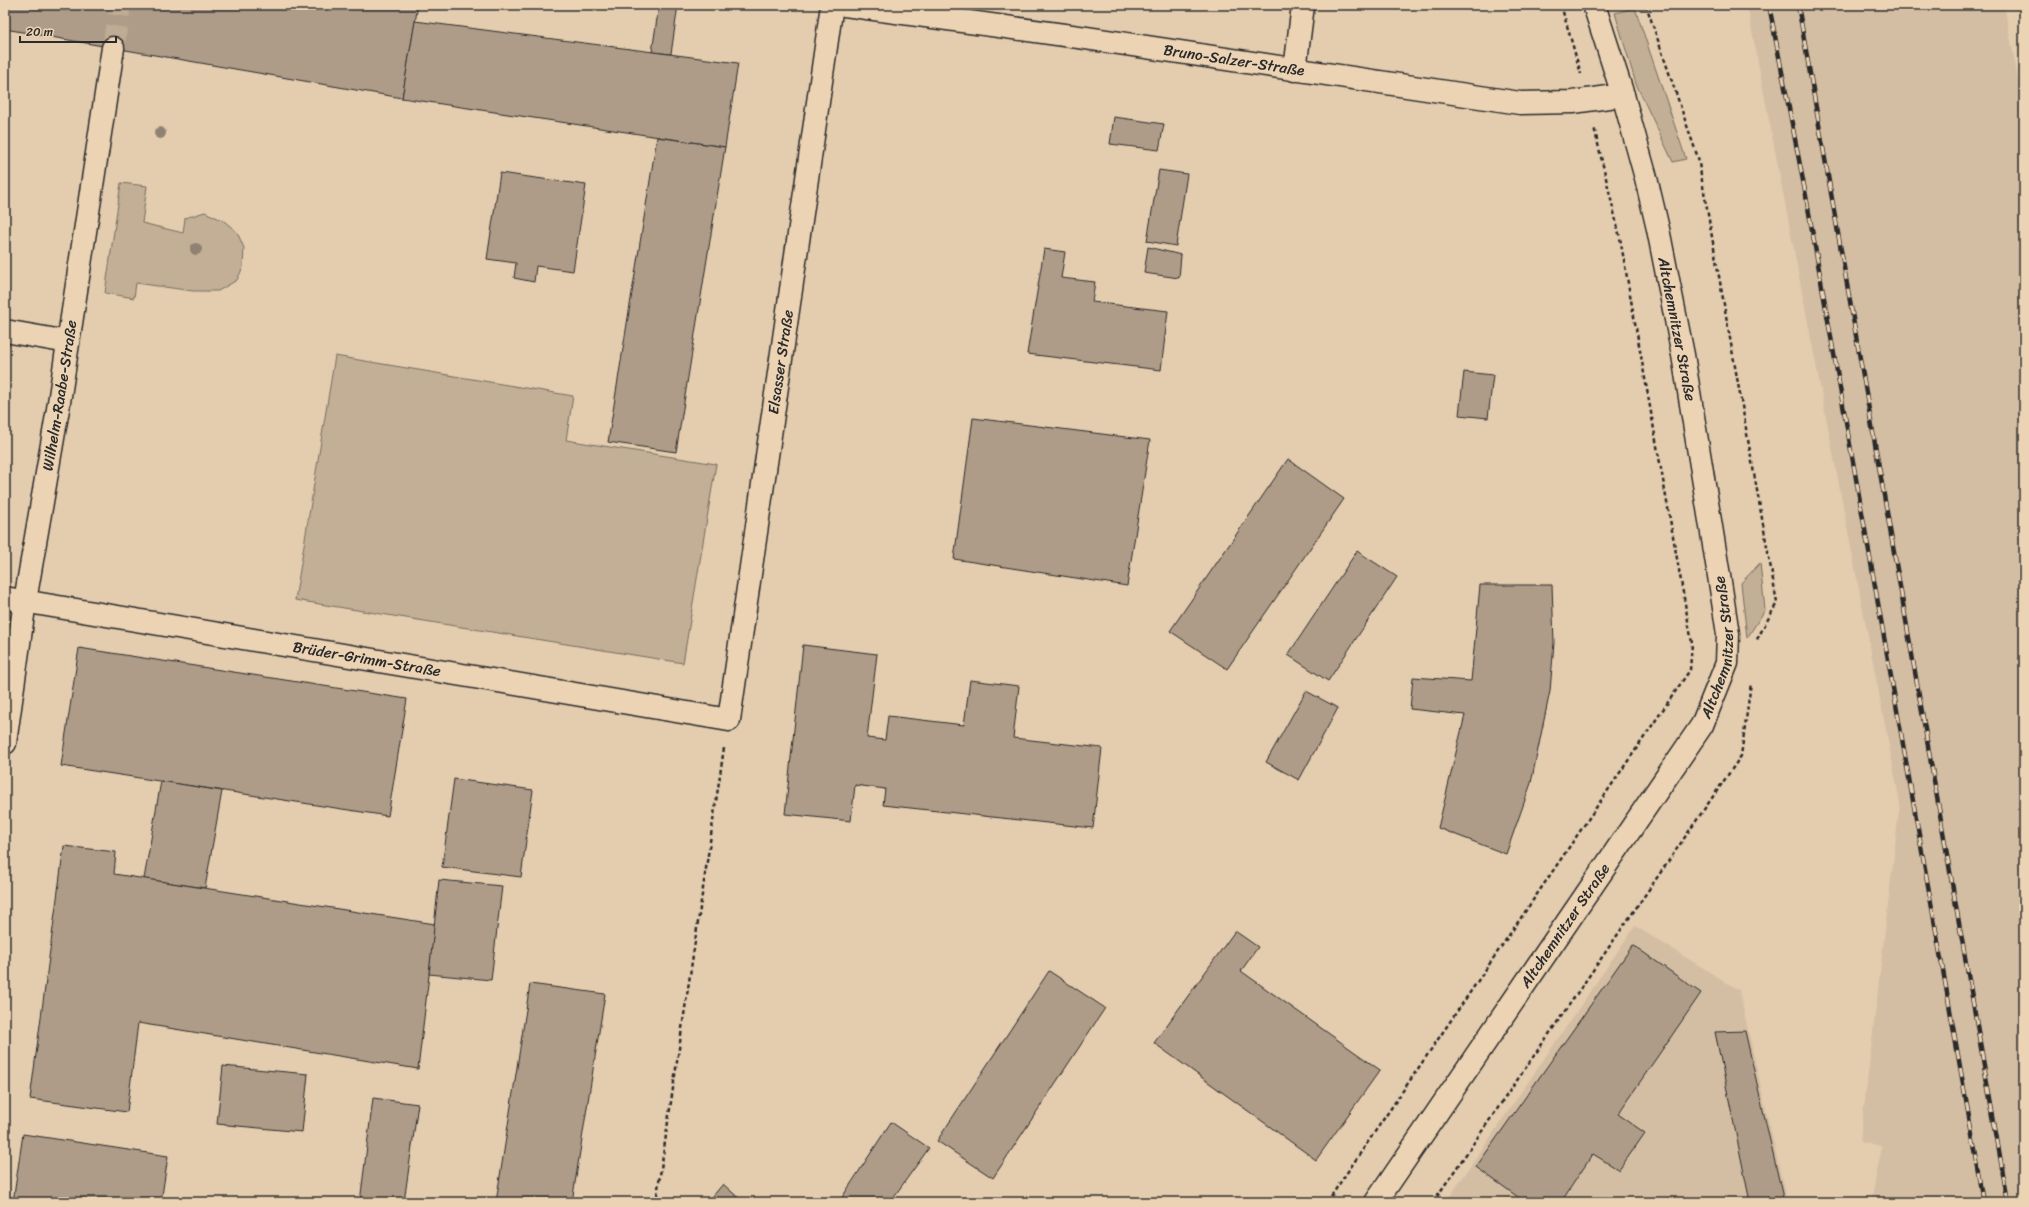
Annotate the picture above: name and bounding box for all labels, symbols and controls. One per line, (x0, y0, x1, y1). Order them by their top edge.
scale bar (20, 18, 116, 44)
text: 20 m (26, 21, 53, 43)
street label: Bruno-Salzer-Straße (1162, 37, 1306, 84)
street label: Altchemnitzer Straße (1650, 254, 1704, 404)
street label: Elsasser Straße (760, 308, 801, 416)
street label: Wilhelm-Raabe-Straße (35, 318, 84, 473)
street label: Altchemnitzer Straße (1693, 574, 1741, 723)
street label: Brüder-Grimm-Straße (291, 634, 443, 684)
street label: Altchemnitzer Straße (1512, 857, 1617, 994)

